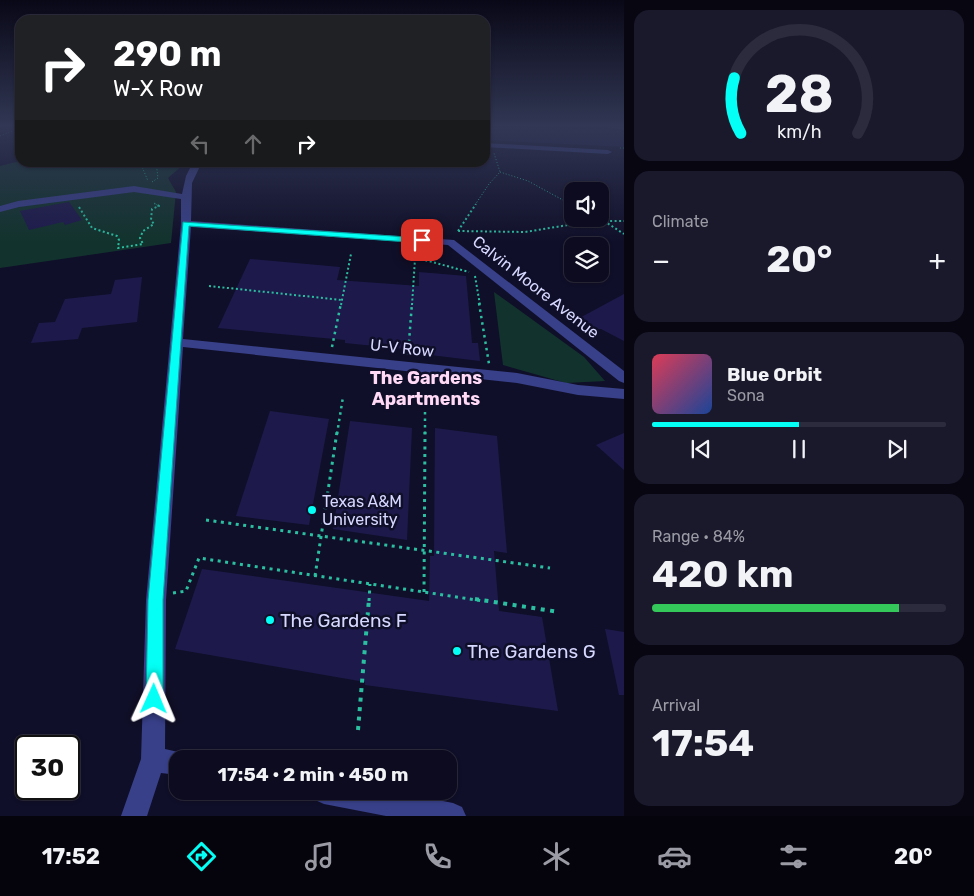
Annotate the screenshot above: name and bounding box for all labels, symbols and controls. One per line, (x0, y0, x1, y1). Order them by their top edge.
text: 290 m (113, 33, 222, 75)
icon: right (30, 35, 95, 100)
text: 28 (764, 63, 834, 125)
text: W-X Row (113, 75, 203, 102)
text: km/h (777, 121, 821, 142)
icon: left (186, 130, 214, 158)
icon: ahead (239, 130, 267, 158)
icon: right (292, 130, 320, 158)
map controls (564, 182, 609, 282)
button: sound (564, 182, 609, 227)
text: Climate (652, 212, 709, 231)
pin (401, 219, 443, 261)
icon: arrive (408, 226, 436, 254)
street label: Calvin Moore Avenue (469, 232, 603, 342)
text: 20° (766, 236, 832, 282)
button: layers (564, 237, 609, 282)
text: − (652, 244, 670, 277)
text: + (929, 244, 946, 277)
street label: U-V Row (369, 335, 435, 361)
text: Blue Orbit (727, 363, 822, 386)
district label: The Gardens Apartments (370, 367, 482, 410)
text: Sona (727, 386, 765, 405)
icon: previous (687, 435, 715, 463)
icon: pause (785, 435, 813, 463)
icon: next (883, 435, 911, 463)
place label: Texas A&M University (322, 492, 402, 529)
marker: Texas A&M University (306, 504, 318, 516)
text: Range · 84% (652, 527, 745, 546)
text: 420 km (652, 551, 794, 597)
place label: The Gardens F (280, 609, 407, 632)
marker: The Gardens F (264, 614, 276, 626)
place label: The Gardens G (467, 640, 596, 663)
marker: The Gardens G (451, 645, 463, 657)
position arrow (127, 672, 179, 724)
text: Arrival (652, 696, 700, 715)
text: 17:54 (652, 720, 754, 766)
speed limit sign: 30 (15, 735, 80, 800)
text: 17:54 · 2 min · 450 m (218, 763, 408, 786)
icon: directions (184, 839, 219, 874)
icon: music (302, 839, 337, 874)
icon: phone (420, 839, 455, 874)
icon: climate (539, 839, 574, 874)
icon: car (657, 839, 692, 874)
icon: filters (776, 839, 811, 874)
text: 17:52 (42, 843, 100, 870)
text: 20° (894, 843, 932, 870)

